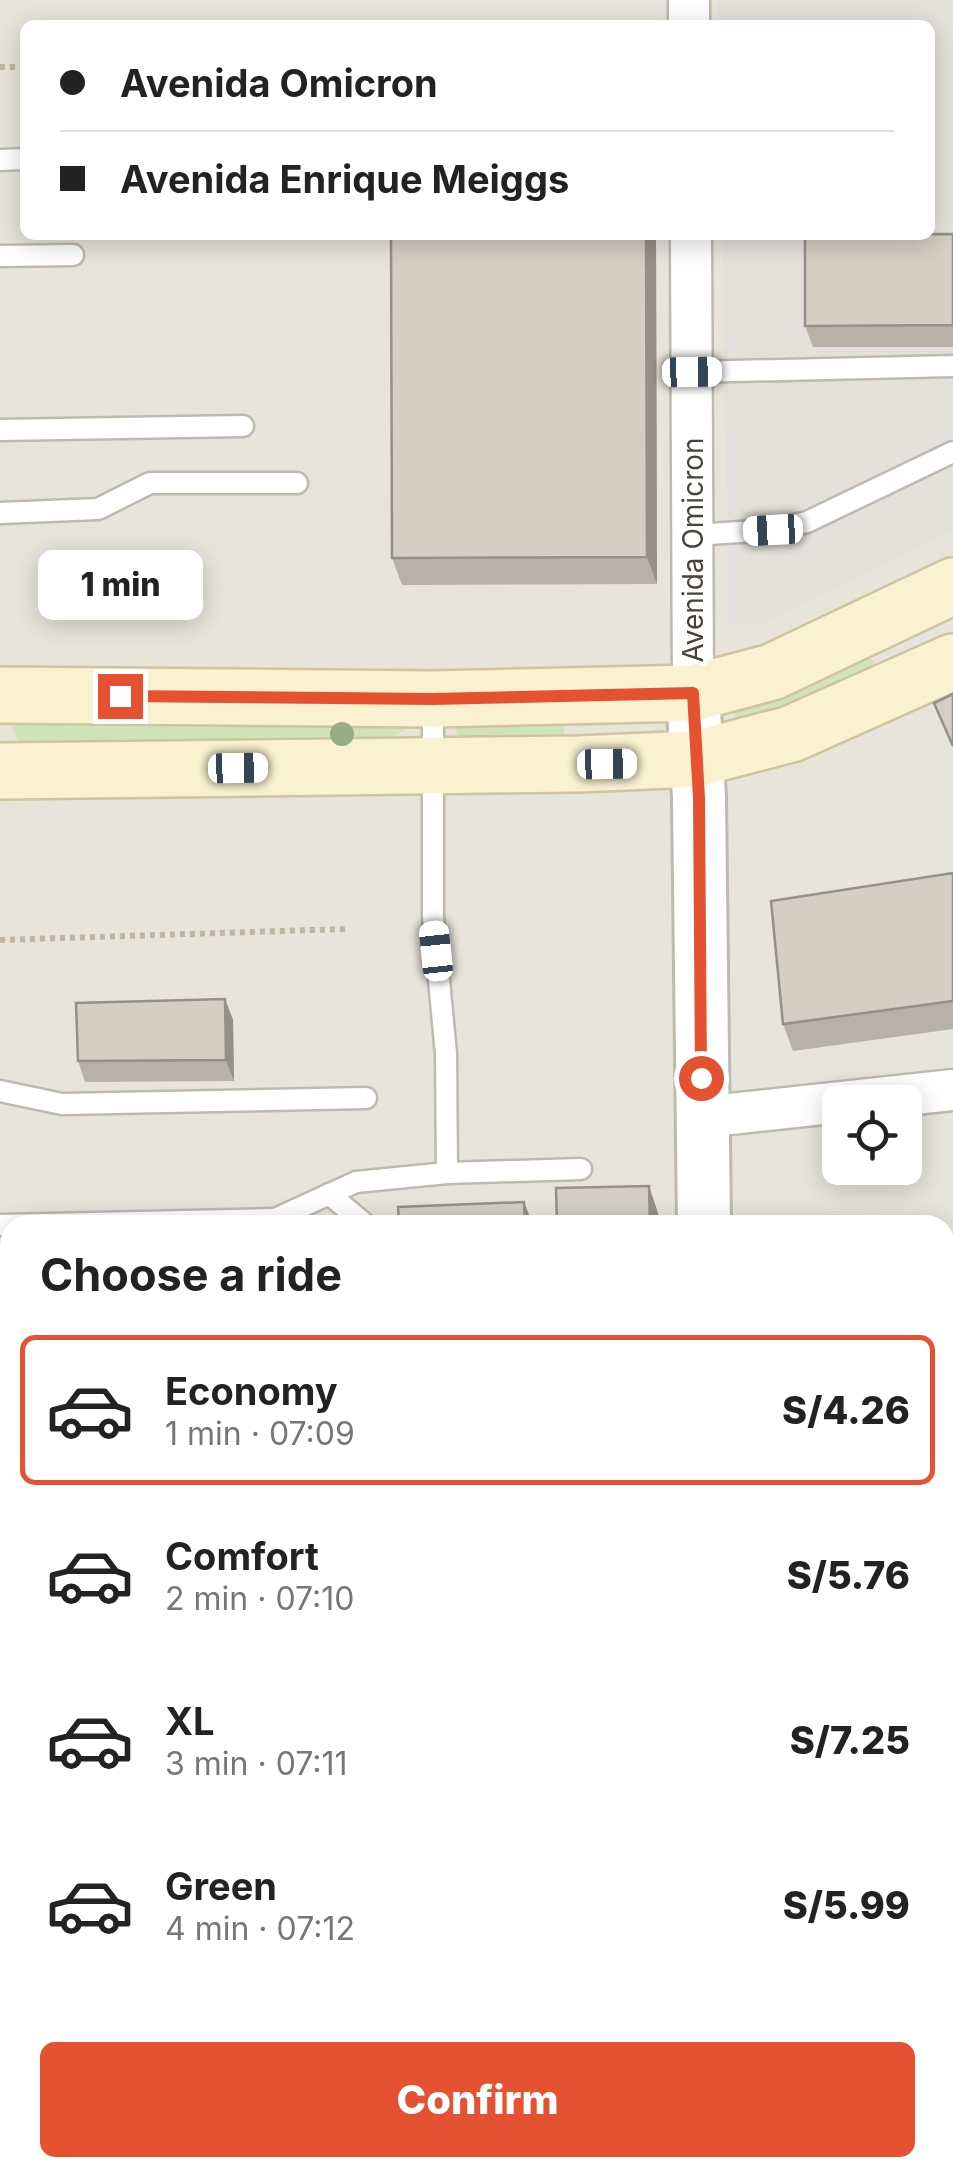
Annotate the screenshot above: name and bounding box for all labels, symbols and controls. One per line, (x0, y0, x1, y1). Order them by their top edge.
text: Avenida Omicron (120, 60, 438, 106)
text: Avenida Enrique Meiggs (120, 156, 569, 202)
car (662, 356, 722, 388)
street label: Avenida Omicron (676, 437, 710, 663)
car (742, 513, 804, 547)
callout: 1 min (38, 551, 202, 621)
text: 1 min (80, 565, 161, 604)
route end (98, 674, 143, 719)
car (577, 748, 637, 780)
car (208, 752, 268, 784)
car (418, 920, 454, 982)
route start (679, 1056, 724, 1101)
map controls (822, 1085, 922, 1185)
button: locate (822, 1085, 922, 1185)
text: Choose a ride (40, 1247, 342, 1302)
icon: car (45, 1365, 135, 1455)
text: Economy (165, 1368, 338, 1414)
text: S/4.26 (782, 1387, 910, 1433)
text: 1 min · 07:09 (165, 1414, 355, 1453)
icon: car (45, 1530, 135, 1620)
text: Comfort (165, 1533, 319, 1579)
text: S/5.76 (787, 1552, 910, 1598)
text: 2 min · 07:10 (165, 1579, 354, 1618)
icon: car (45, 1695, 135, 1785)
text: XL (165, 1698, 215, 1744)
text: S/7.25 (790, 1717, 910, 1763)
text: 3 min · 07:11 (165, 1744, 348, 1783)
icon: car (45, 1860, 135, 1950)
text: Green (165, 1863, 277, 1909)
text: S/5.99 (783, 1882, 910, 1928)
text: 4 min · 07:12 (165, 1909, 355, 1948)
button: Confirm (40, 2042, 915, 2157)

